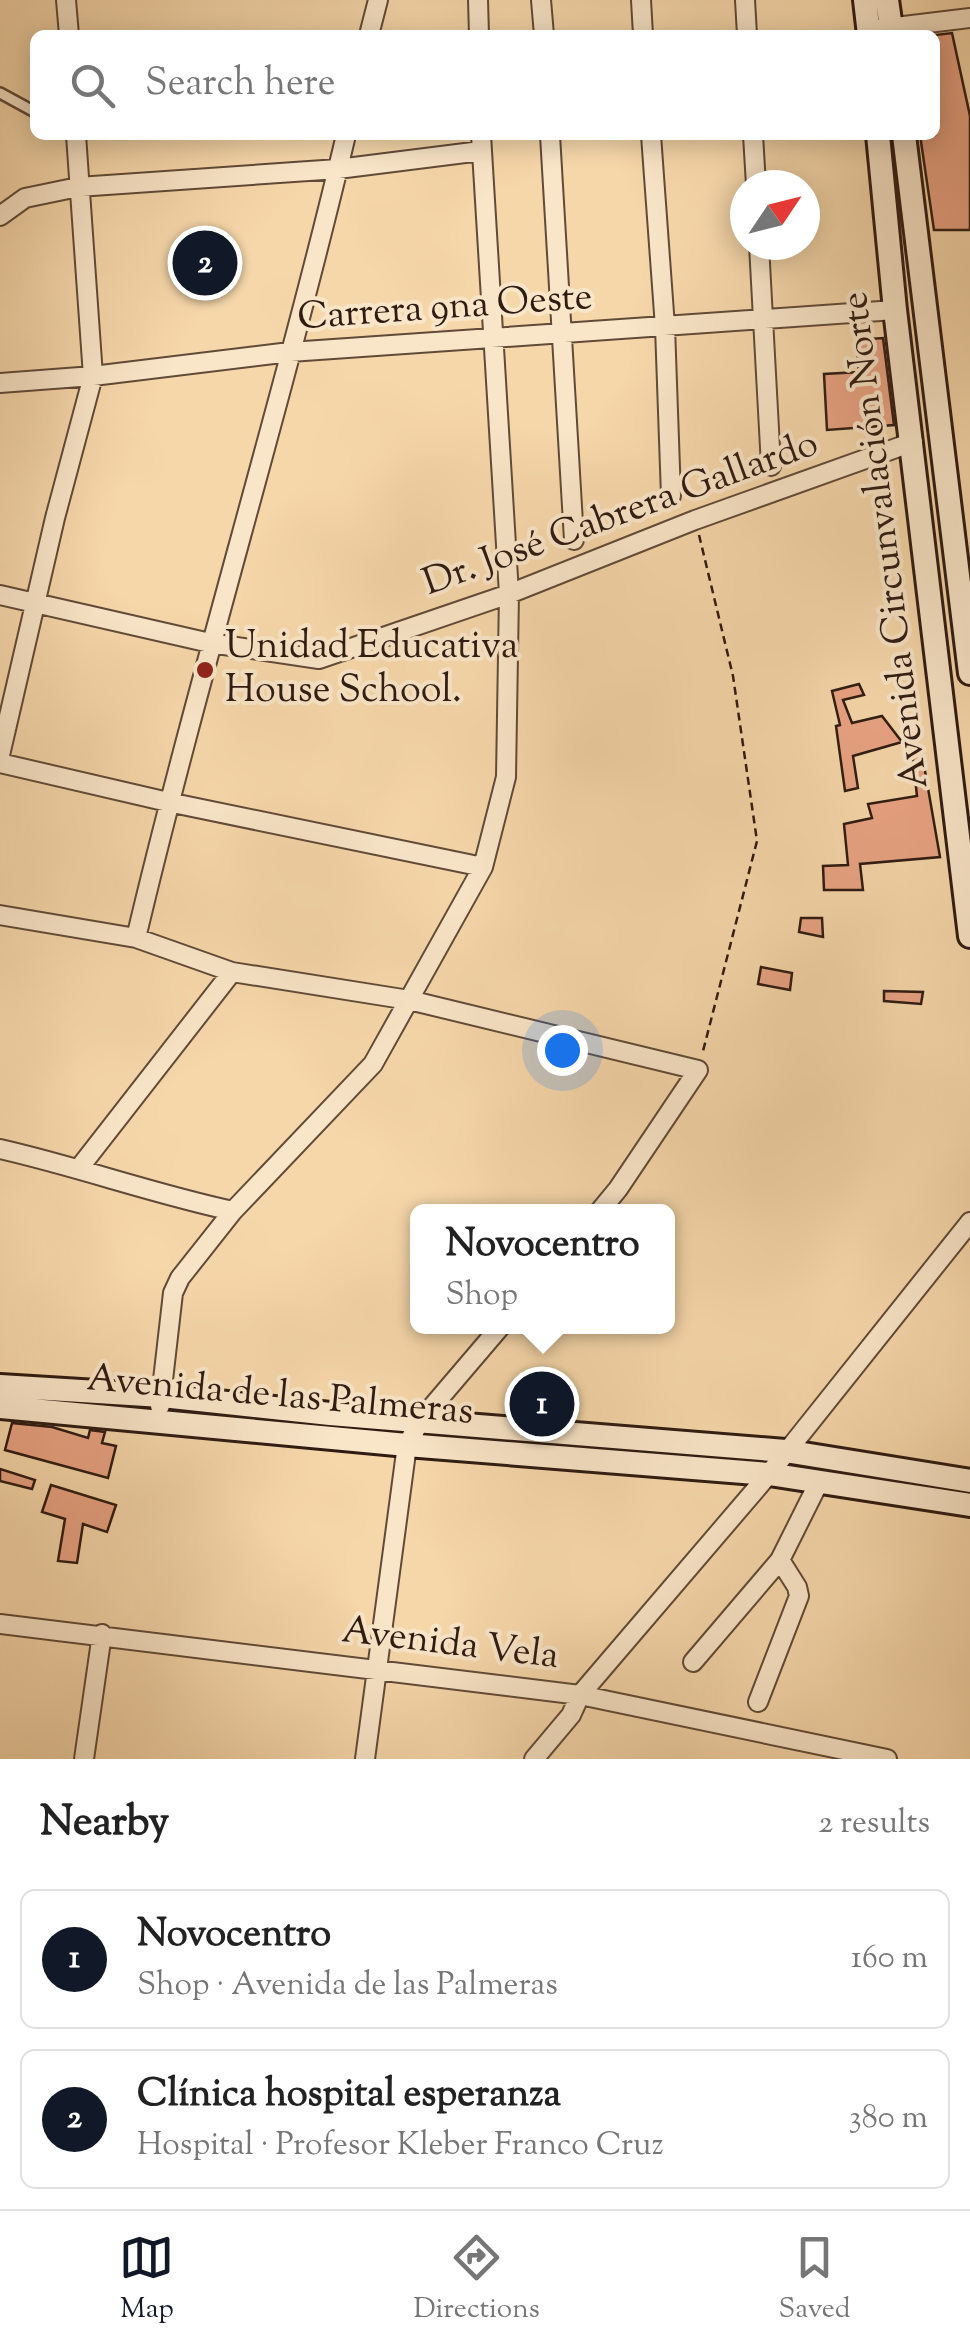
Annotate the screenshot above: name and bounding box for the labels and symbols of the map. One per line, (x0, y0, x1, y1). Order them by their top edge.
north arrow (730, 170, 820, 260)
pin: 2 (172, 226, 238, 300)
street label: Carrera 9na Oeste (296, 272, 594, 346)
street label: Avenida Circunvalación Norte (830, 288, 944, 792)
street label: Dr. José Cabrera Gallardo (416, 418, 826, 612)
place label: Unidad Educativa House School. (225, 621, 518, 719)
marker: Unidad Educativa House School. (194, 659, 216, 681)
your location (537, 1025, 588, 1076)
street label: Avenida de las Palmeras (84, 1353, 476, 1441)
pin: 1 (510, 1366, 574, 1442)
street label: Avenida Vela (339, 1605, 561, 1685)

